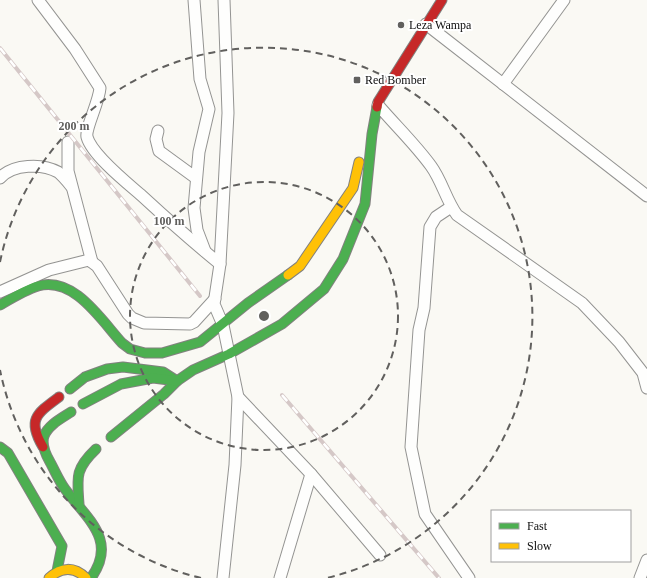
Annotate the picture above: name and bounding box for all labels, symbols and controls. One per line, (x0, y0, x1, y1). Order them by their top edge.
place label: Leza Wampa (409, 18, 472, 32)
marker: Leza Wampa (396, 20, 406, 30)
place label: Red Bomber (365, 73, 426, 87)
marker: Red Bomber (352, 75, 362, 85)
text: 200 m (59, 119, 90, 133)
text: 100 m (154, 214, 185, 228)
centre of rings (257, 309, 271, 323)
legend (491, 510, 631, 562)
text: Fast (527, 519, 548, 533)
text: Slow (527, 539, 552, 553)

